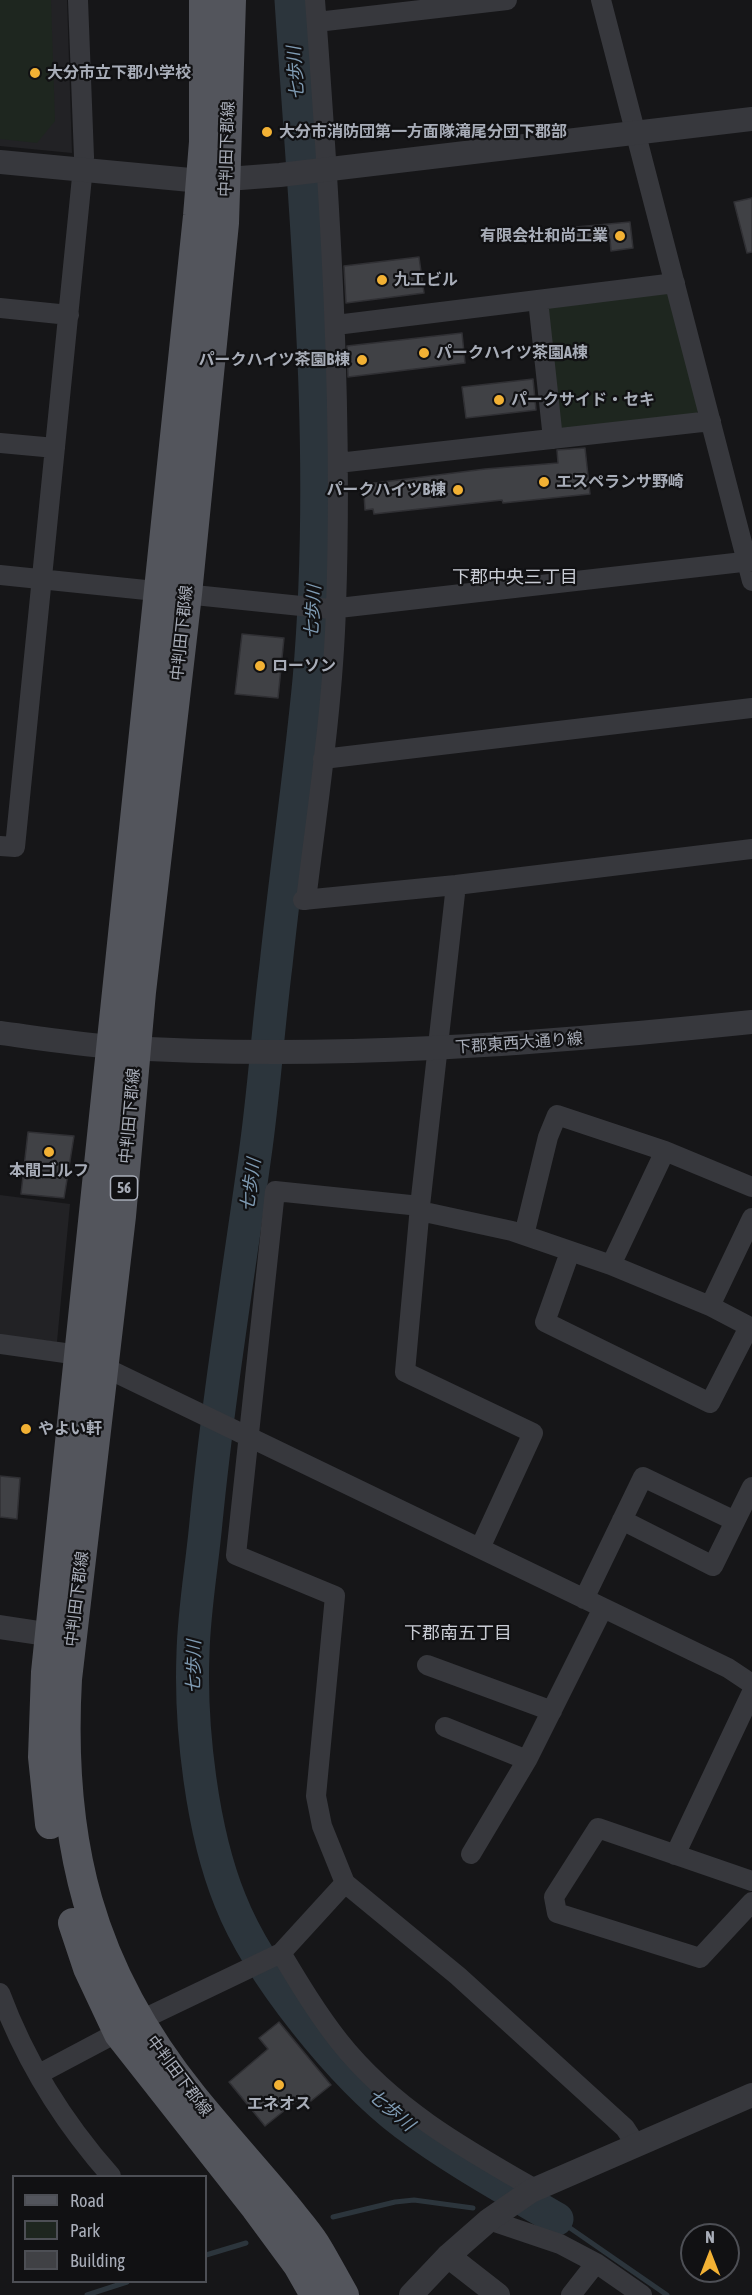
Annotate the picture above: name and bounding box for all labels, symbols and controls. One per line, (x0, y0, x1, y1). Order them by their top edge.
water label: 七歩川 (283, 45, 309, 101)
place label: 大分市立下郡小学校 (47, 63, 191, 83)
marker: 大分市立下郡小学校 (28, 66, 42, 80)
street label: 中判田下郡線 (216, 101, 238, 197)
place label: 大分市消防団第一方面隊滝尾分団下郡部 (279, 122, 567, 142)
marker: 大分市消防団第一方面隊滝尾分団下郡部 (260, 125, 274, 139)
place label: 有限会社和尚工業 (480, 226, 608, 246)
marker: 有限会社和尚工業 (613, 229, 627, 243)
place label: 九工ビル (394, 270, 458, 290)
marker: 九工ビル (375, 273, 389, 287)
place label: パークハイツ茶園A棟 (436, 343, 588, 363)
marker: パークハイツ茶園A棟 (417, 346, 431, 360)
place label: パークハイツ茶園B棟 (198, 350, 350, 370)
marker: パークハイツ茶園B棟 (355, 353, 369, 367)
place label: パークサイド・セキ (511, 390, 655, 410)
marker: パークサイド・セキ (492, 393, 506, 407)
place label: エスペランサ野崎 (556, 472, 684, 492)
marker: エスペランサ野崎 (537, 475, 551, 489)
place label: パークハイツB棟 (326, 480, 446, 500)
marker: パークハイツB棟 (451, 483, 465, 497)
district label: 下郡中央三丁目 (452, 566, 578, 588)
street label: 中判田下郡線 (167, 584, 197, 682)
water label: 七歩川 (301, 584, 325, 640)
place label: ローソン (272, 656, 336, 676)
marker: ローソン (253, 659, 267, 673)
street label: 下郡東西大通り線 (454, 1029, 584, 1057)
street label: 中判田下郡線 (116, 1067, 144, 1165)
marker: 本間ゴルフ (42, 1145, 56, 1159)
water label: 七歩川 (237, 1157, 265, 1213)
place label: 本間ゴルフ (9, 1161, 89, 1181)
road number: 56 (110, 1176, 138, 1200)
place label: やよい軒 (38, 1419, 102, 1439)
marker: やよい軒 (19, 1422, 33, 1436)
street label: 中判田下郡線 (62, 1550, 92, 1648)
district label: 下郡南五丁目 (404, 1622, 512, 1644)
water label: 七歩川 (183, 1640, 205, 1694)
street label: 中判田下郡線 (142, 2032, 216, 2120)
marker: エネオス (272, 2078, 286, 2092)
water label: 七歩川 (363, 2084, 419, 2136)
place label: エネオス (247, 2094, 311, 2114)
legend (12, 2175, 207, 2283)
text: Road (70, 2190, 104, 2211)
text: Park (70, 2220, 100, 2241)
north arrow (680, 2223, 740, 2283)
text: N (705, 2228, 715, 2246)
text: Building (70, 2250, 125, 2271)

